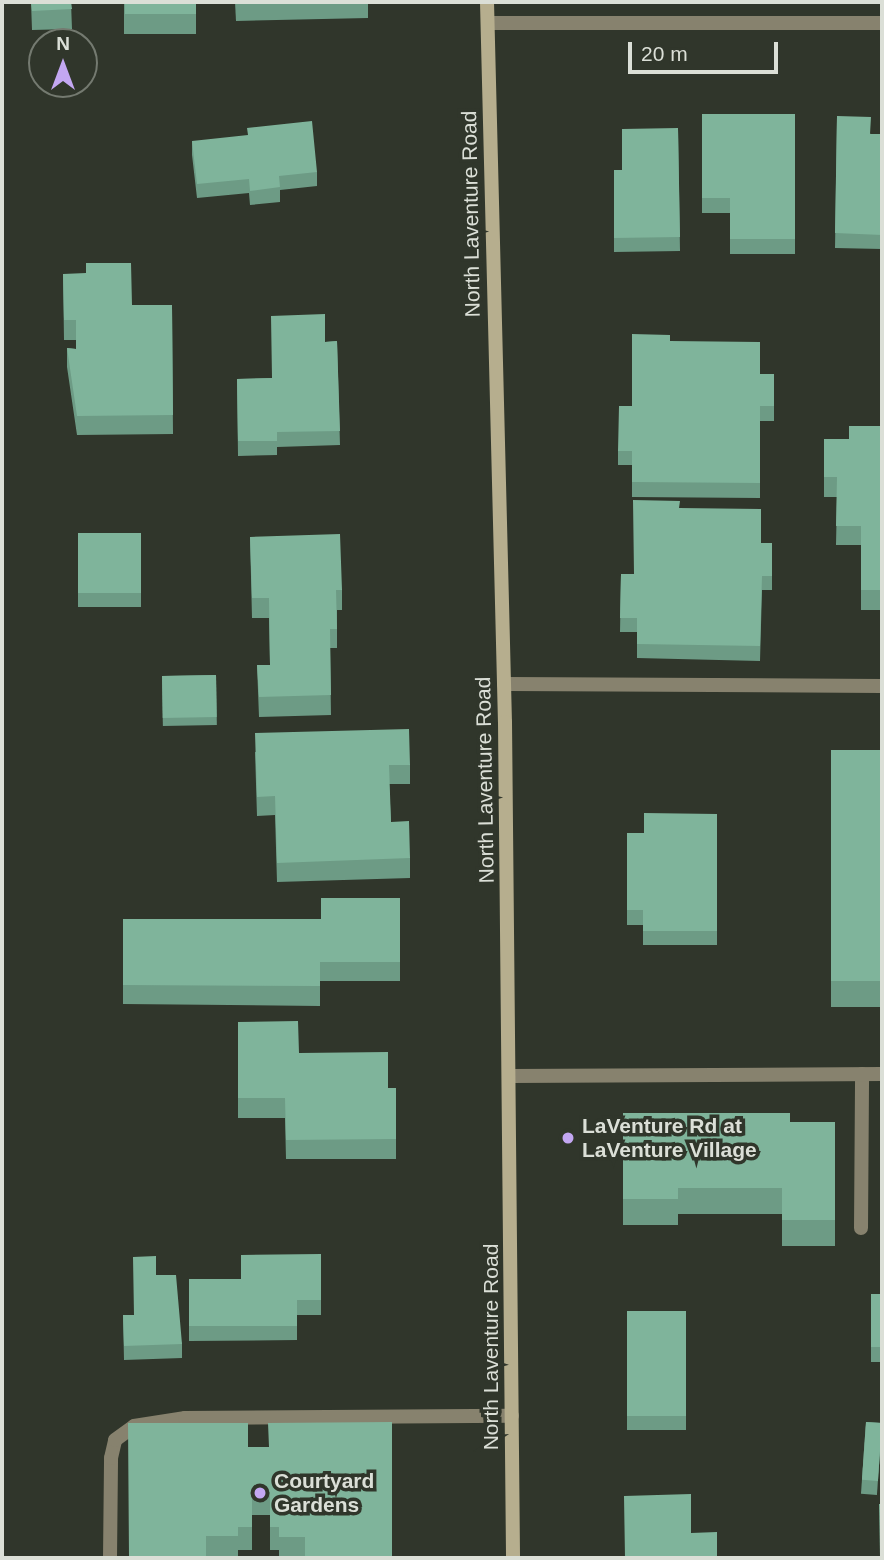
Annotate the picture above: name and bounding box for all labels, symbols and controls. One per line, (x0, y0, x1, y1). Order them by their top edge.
north arrow (28, 28, 98, 98)
scale bar (632, 28, 782, 72)
text: N (56, 33, 70, 54)
text: 20 m (641, 42, 688, 65)
street label: North Laventure Road (457, 110, 485, 318)
street label: North Laventure Road (471, 676, 499, 884)
place label: LaVenture Rd at LaVenture Village (582, 1113, 757, 1163)
marker: LaVenture Rd at LaVenture Village (560, 1130, 576, 1146)
street label: North Laventure Road (478, 1244, 504, 1450)
place label: Courtyard Gardens (274, 1468, 374, 1518)
marker: Courtyard Gardens (252, 1485, 268, 1501)

